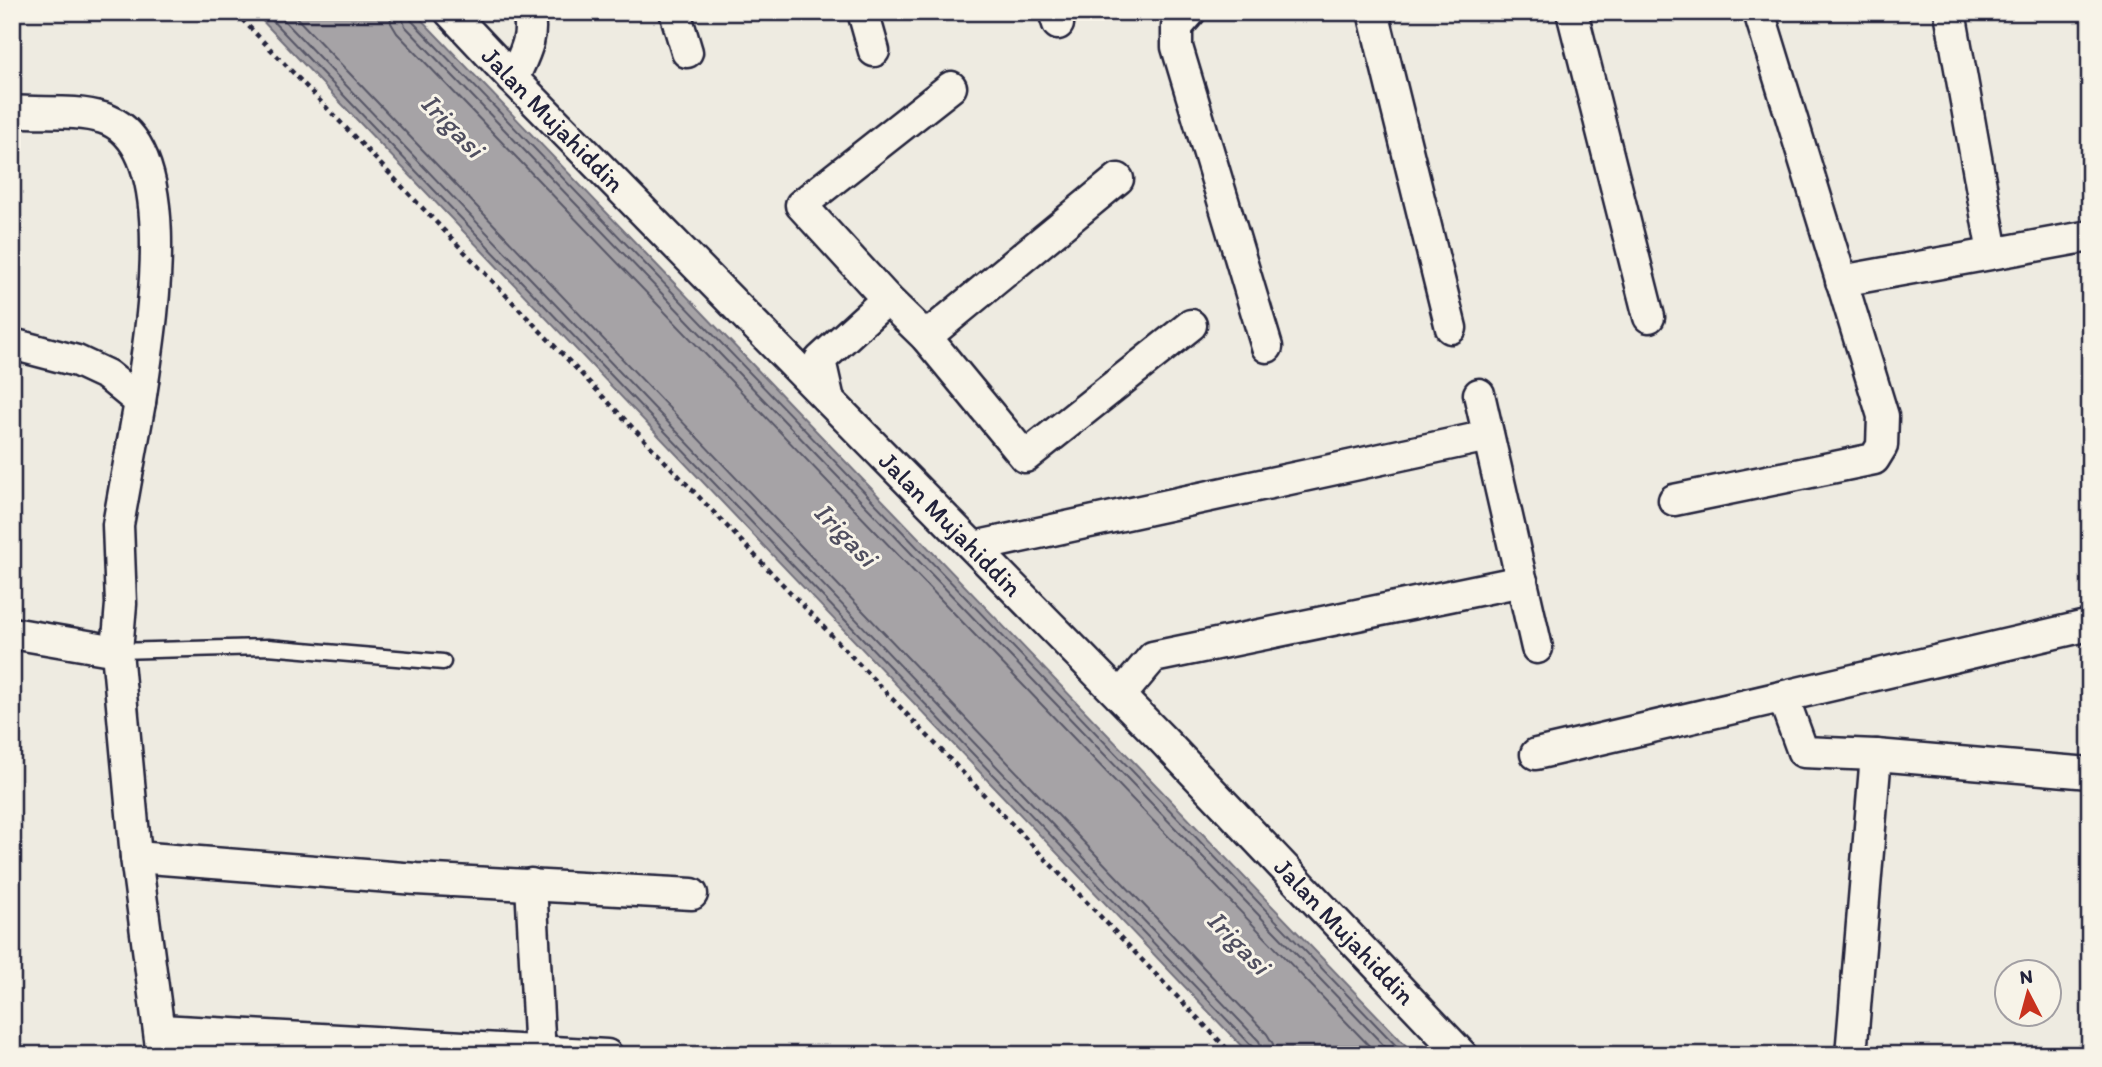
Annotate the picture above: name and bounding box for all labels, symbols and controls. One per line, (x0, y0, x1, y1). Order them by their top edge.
street label: Jalan Mujahiddin (475, 40, 632, 199)
water label: Irigasi (414, 86, 494, 166)
street label: Jalan Mujahiddin (872, 445, 1029, 603)
water label: Irigasi (807, 495, 887, 575)
street label: Jalan Mujahiddin (1267, 851, 1422, 1012)
water label: Irigasi (1200, 903, 1280, 983)
north arrow (1994, 958, 2064, 1028)
text: N (2019, 964, 2034, 989)

